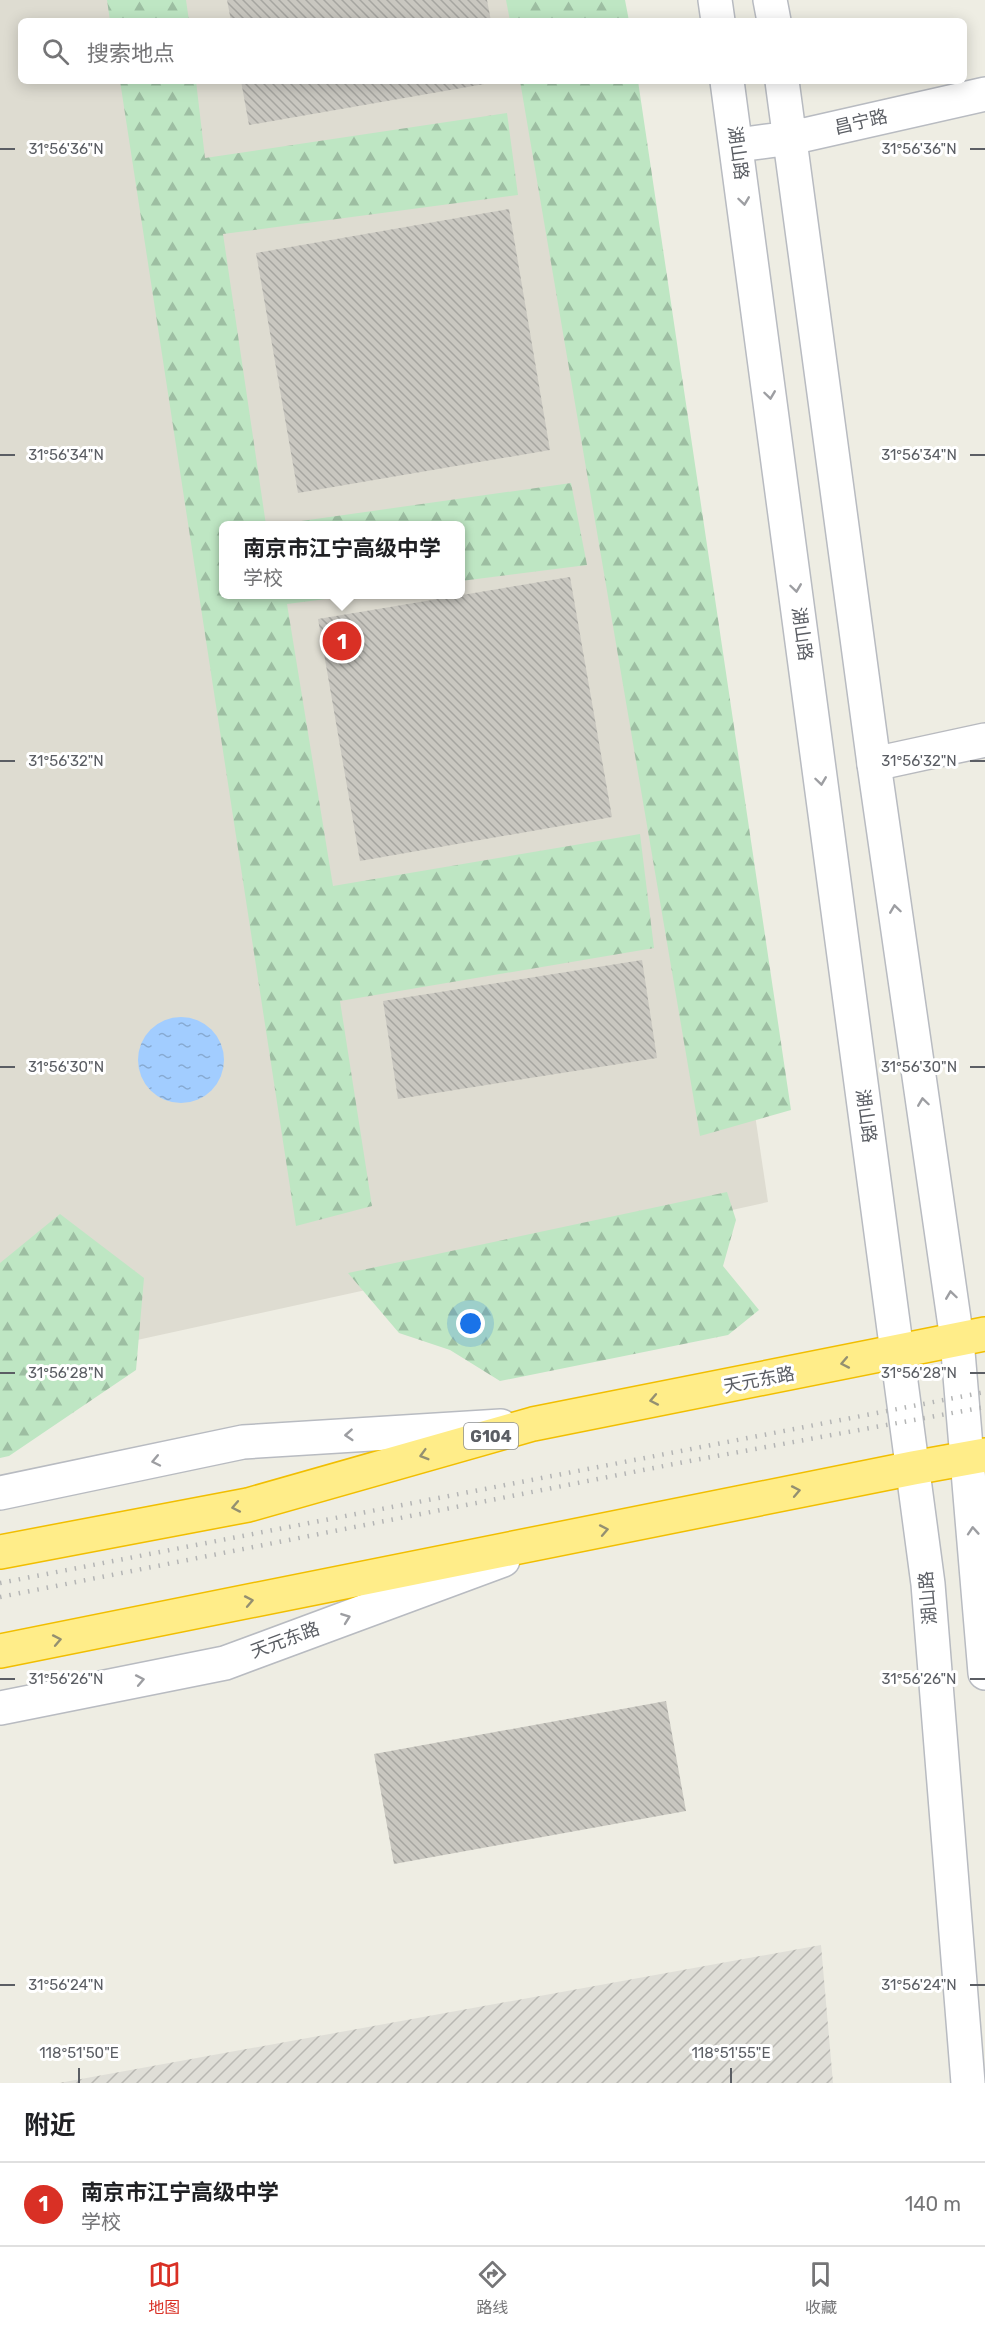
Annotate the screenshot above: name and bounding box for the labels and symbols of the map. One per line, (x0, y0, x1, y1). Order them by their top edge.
street label: 昌宁路 (832, 105, 890, 139)
street label: 湖山路 (723, 125, 753, 181)
text: 31°56'36"N (28, 140, 104, 158)
text: 31°56'36"N (881, 140, 957, 158)
one-way arrow (738, 197, 750, 206)
one-way arrow (763, 390, 776, 399)
text: 31°56'34"N (28, 446, 104, 464)
text: 31°56'34"N (881, 446, 957, 464)
one-way arrow (789, 583, 801, 593)
street label: 湖山路 (787, 606, 817, 662)
pin: 1 (322, 618, 362, 664)
text: 31°56'32"N (28, 752, 104, 770)
text: 31°56'32"N (881, 752, 957, 770)
one-way arrow (815, 777, 827, 786)
one-way arrow (889, 904, 901, 913)
text: 31°56'30"N (28, 1058, 104, 1076)
text: 31°56'30"N (881, 1058, 957, 1076)
street label: 湖山路 (851, 1088, 881, 1144)
one-way arrow (917, 1097, 929, 1106)
one-way arrow (945, 1290, 957, 1299)
your location (456, 1309, 485, 1338)
one-way arrow (841, 1356, 851, 1369)
street label: 天元东路 (722, 1362, 796, 1398)
text: 31°56'28"N (28, 1364, 104, 1382)
text: 31°56'28"N (881, 1364, 957, 1382)
one-way arrow (649, 1393, 659, 1406)
road number: G104 (464, 1423, 518, 1449)
one-way arrow (344, 1429, 353, 1442)
one-way arrow (419, 1447, 429, 1460)
one-way arrow (151, 1453, 161, 1466)
one-way arrow (790, 1485, 800, 1498)
one-way arrow (231, 1500, 241, 1513)
one-way arrow (599, 1524, 609, 1537)
one-way arrow (967, 1526, 980, 1535)
street label: 湖山路 (915, 1570, 941, 1626)
one-way arrow (243, 1595, 253, 1608)
one-way arrow (340, 1613, 351, 1625)
street label: 天元东路 (247, 1617, 323, 1663)
one-way arrow (52, 1634, 62, 1647)
text: 31°56'26"N (28, 1670, 104, 1688)
text: 31°56'26"N (881, 1670, 957, 1688)
one-way arrow (134, 1674, 144, 1687)
text: 31°56'24"N (28, 1976, 104, 1994)
text: 31°56'24"N (881, 1976, 957, 1994)
text: 118°51'50"E (39, 2044, 119, 2062)
text: 118°51'55"E (691, 2044, 771, 2062)

